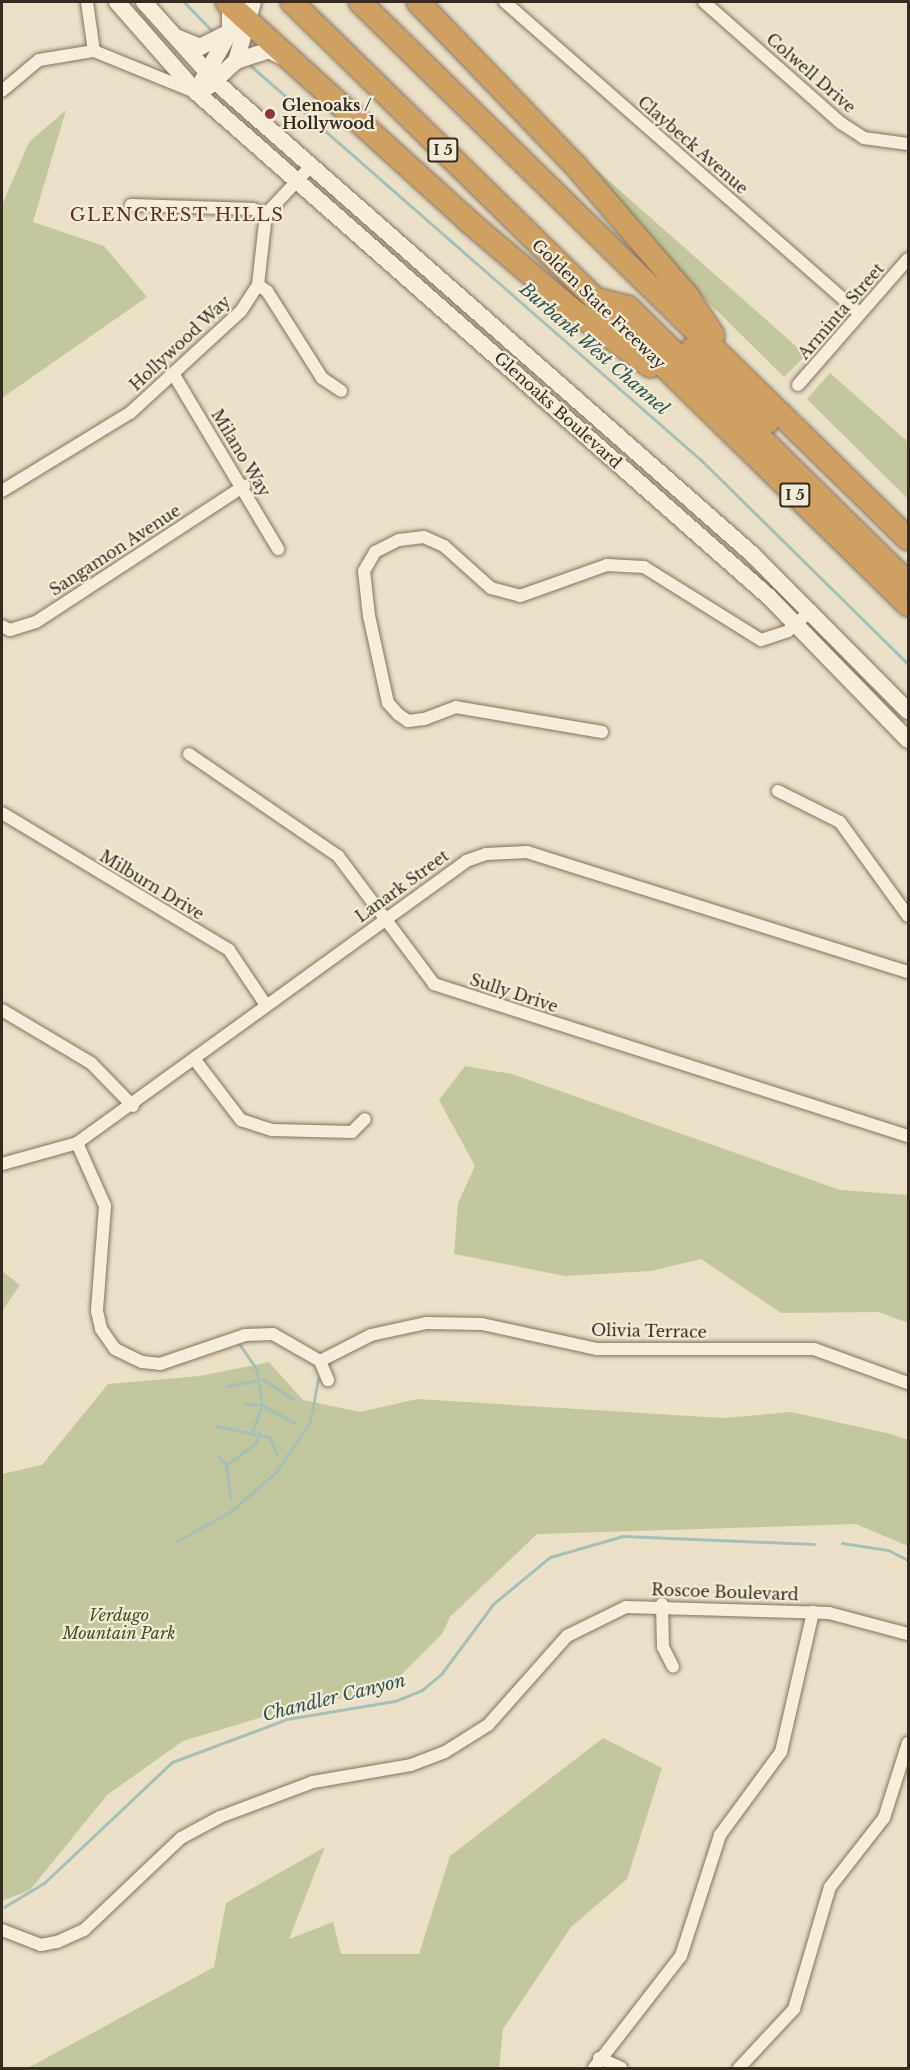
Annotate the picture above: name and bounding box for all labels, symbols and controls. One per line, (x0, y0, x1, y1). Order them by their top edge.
street label: Colwell Drive (763, 29, 859, 117)
street label: Claybeck Avenue (634, 92, 752, 198)
place label: Glenoaks / Hollywood (282, 95, 375, 133)
marker: Glenoaks / Hollywood (263, 107, 277, 121)
road number: I 5 (426, 138, 460, 162)
district label: GLENCREST HILLS (69, 204, 285, 226)
street label: Golden State Freeway (528, 235, 670, 373)
street label: Arminta Street (794, 259, 888, 363)
water label: Burbank West Channel (515, 278, 673, 420)
street label: Hollywood Way (125, 291, 235, 395)
street label: Glenoaks Boulevard (490, 348, 626, 472)
street label: Milano Way (207, 406, 275, 500)
road number: I 5 (778, 483, 812, 507)
street label: Sangamon Avenue (46, 500, 184, 600)
street label: Milburn Drive (96, 846, 208, 924)
street label: Lanark Street (352, 846, 452, 926)
street label: Sully Drive (467, 970, 561, 1016)
street label: Olivia Terrace (591, 1320, 707, 1342)
street label: Roscoe Boulevard (651, 1580, 799, 1604)
park label: Verdugo Mountain Park (62, 1605, 176, 1643)
water label: Chandler Canyon (260, 1670, 408, 1726)

